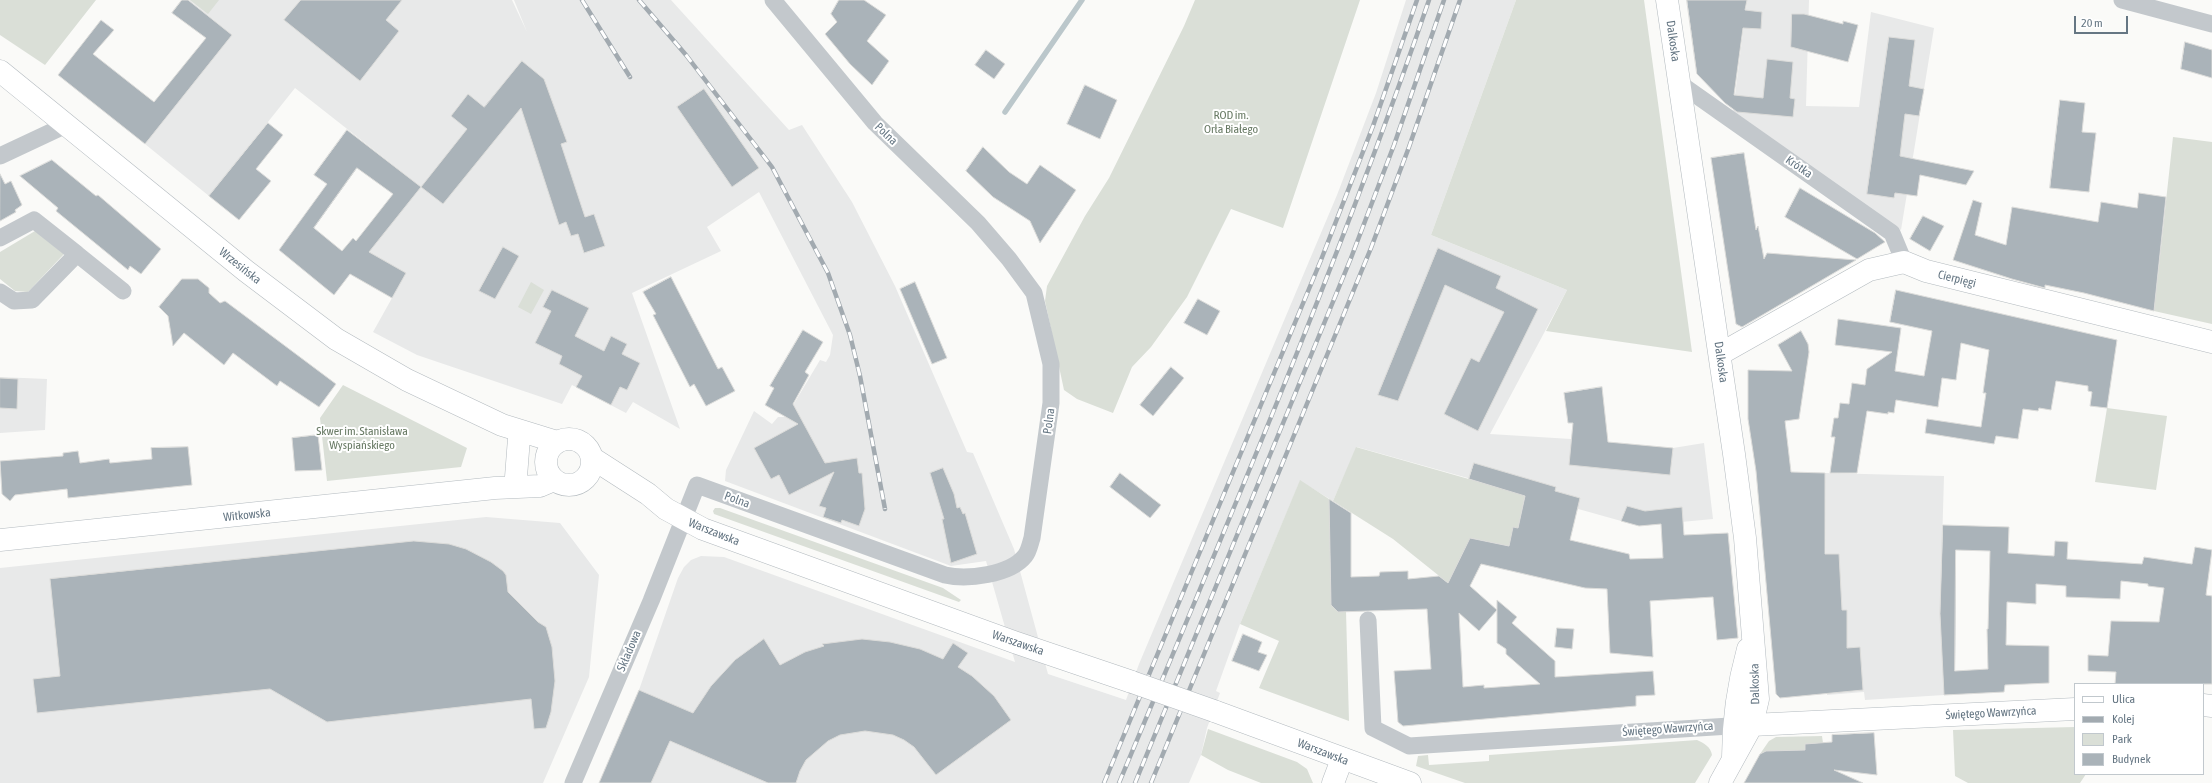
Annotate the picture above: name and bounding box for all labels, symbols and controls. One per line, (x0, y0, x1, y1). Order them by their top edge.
scale bar (2076, 8, 2130, 34)
text: 20 m (2081, 16, 2103, 30)
street label: Dalkoska (1663, 20, 1683, 62)
park label: ROD im. Orła Białego (1204, 108, 1258, 136)
street label: Polna (872, 120, 900, 148)
street label: Krótka (1783, 153, 1815, 181)
street label: Wrzesińska (216, 245, 264, 287)
street label: Cierpięgi (1936, 267, 1978, 291)
street label: Dalkoska (1711, 341, 1731, 383)
street label: Polna (1040, 407, 1058, 435)
park label: Skwer im. Stanisława Wyspiańskiego (316, 424, 408, 452)
street label: Polna (722, 489, 752, 511)
street label: Witkowska (223, 505, 271, 525)
street label: Warszawska (686, 515, 742, 549)
street label: Warszawska (990, 627, 1046, 659)
street label: Składowa (614, 628, 644, 674)
street label: Dalkoska (1747, 663, 1763, 705)
legend (2074, 683, 2204, 775)
text: Ulica (2112, 692, 2135, 706)
street label: Świętego Wawrzyńca (1945, 703, 2037, 723)
text: Kolej (2112, 712, 2135, 726)
street label: Świętego Wawrzyńca (1622, 719, 1714, 739)
text: Park (2112, 732, 2132, 746)
street label: Warszawska (1295, 736, 1351, 768)
text: Budynek (2112, 752, 2151, 766)

